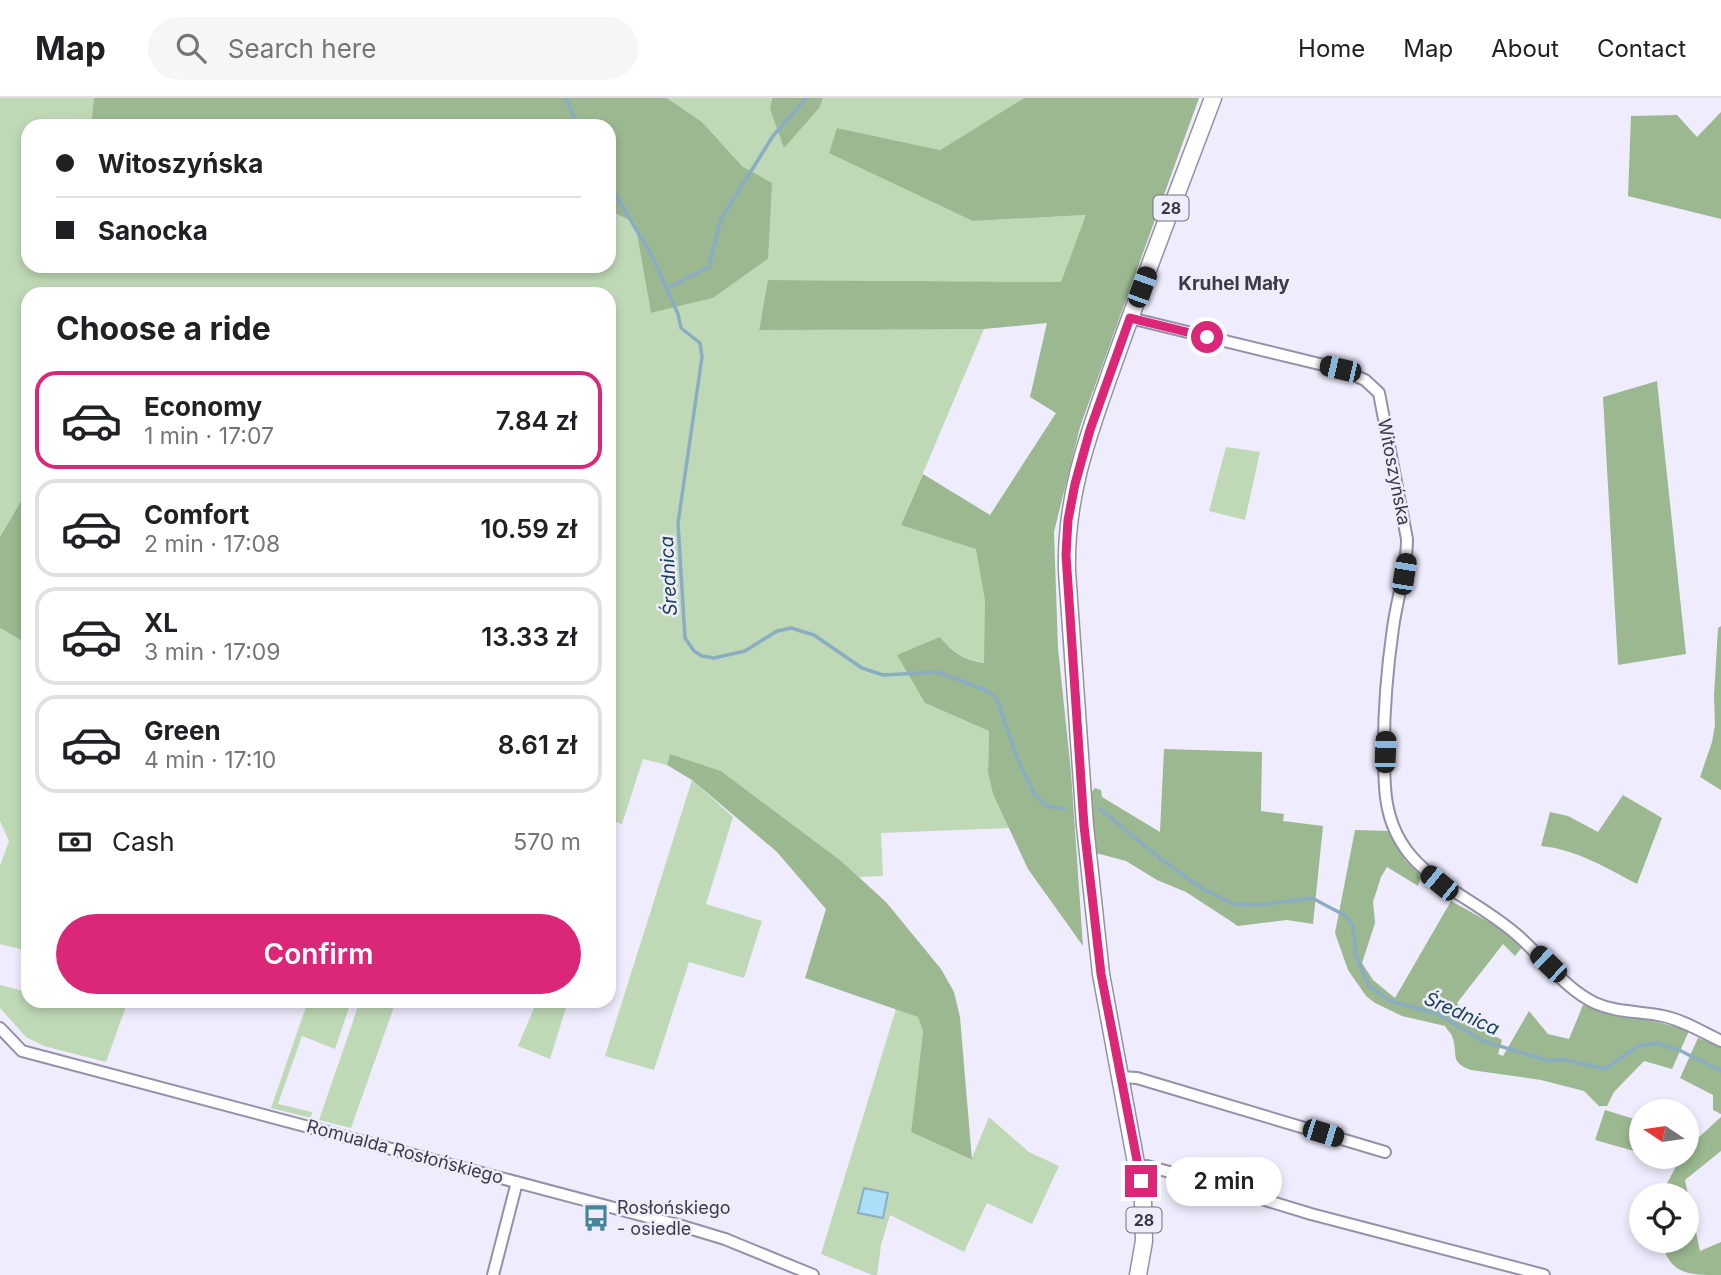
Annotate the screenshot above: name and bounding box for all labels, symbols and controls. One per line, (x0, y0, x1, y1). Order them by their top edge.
search box (148, 17, 638, 80)
text: Map (35, 28, 106, 68)
icon: search (172, 29, 210, 67)
text: Search here (228, 33, 376, 64)
text: Home (1298, 34, 1365, 63)
text: Map (1403, 34, 1453, 63)
text: About (1491, 34, 1559, 63)
text: Contact (1597, 34, 1686, 63)
text: Witoszyńska (98, 148, 263, 179)
road number: 28 (1154, 195, 1188, 220)
text: Sanocka (98, 215, 208, 246)
car (1125, 264, 1160, 310)
district label: Kruhel Mały (1178, 272, 1290, 295)
text: Choose a ride (56, 309, 271, 348)
route start (1191, 321, 1223, 353)
car (1318, 354, 1363, 384)
icon: car (60, 389, 123, 452)
text: Economy (144, 391, 262, 422)
text: 7.84 zł (496, 405, 577, 436)
street label: Witoszyńska (1374, 417, 1415, 527)
text: 1 min · 17:07 (144, 422, 274, 450)
icon: car (60, 497, 123, 560)
text: Comfort (144, 499, 249, 530)
text: 10.59 zł (480, 513, 577, 544)
text: 2 min · 17:08 (144, 530, 280, 558)
water label: Średnica (655, 535, 682, 617)
car (1391, 552, 1418, 596)
icon: car (60, 605, 123, 668)
text: XL (144, 607, 178, 638)
text: 13.33 zł (481, 621, 577, 652)
text: 3 min · 17:09 (144, 638, 281, 666)
icon: car (60, 713, 123, 776)
text: Green (144, 715, 221, 746)
text: 8.61 zł (498, 729, 577, 760)
car (1374, 731, 1397, 773)
text: 4 min · 17:10 (144, 746, 276, 774)
icon: cash (56, 823, 94, 861)
text: Cash (112, 826, 175, 857)
text: 570 m (513, 828, 581, 856)
car (1417, 862, 1462, 904)
button: Confirm (56, 914, 581, 994)
car (1526, 942, 1571, 986)
water label: Średnica (1421, 987, 1503, 1040)
north arrow (1629, 1099, 1699, 1169)
map controls (1629, 1099, 1699, 1253)
street label: Romualda Rosłońskiego (305, 1115, 506, 1188)
car (1300, 1117, 1347, 1149)
callout: 2 min (1166, 1156, 1281, 1206)
route end (1125, 1165, 1157, 1197)
text: 2 min (1194, 1167, 1254, 1195)
button: locate (1629, 1183, 1699, 1253)
place label: Rosłońskiego - osiedle (617, 1197, 730, 1239)
bus stop icon: Rosłońskiego - osiedle (581, 1203, 611, 1233)
road number: 28 (1126, 1208, 1162, 1232)

